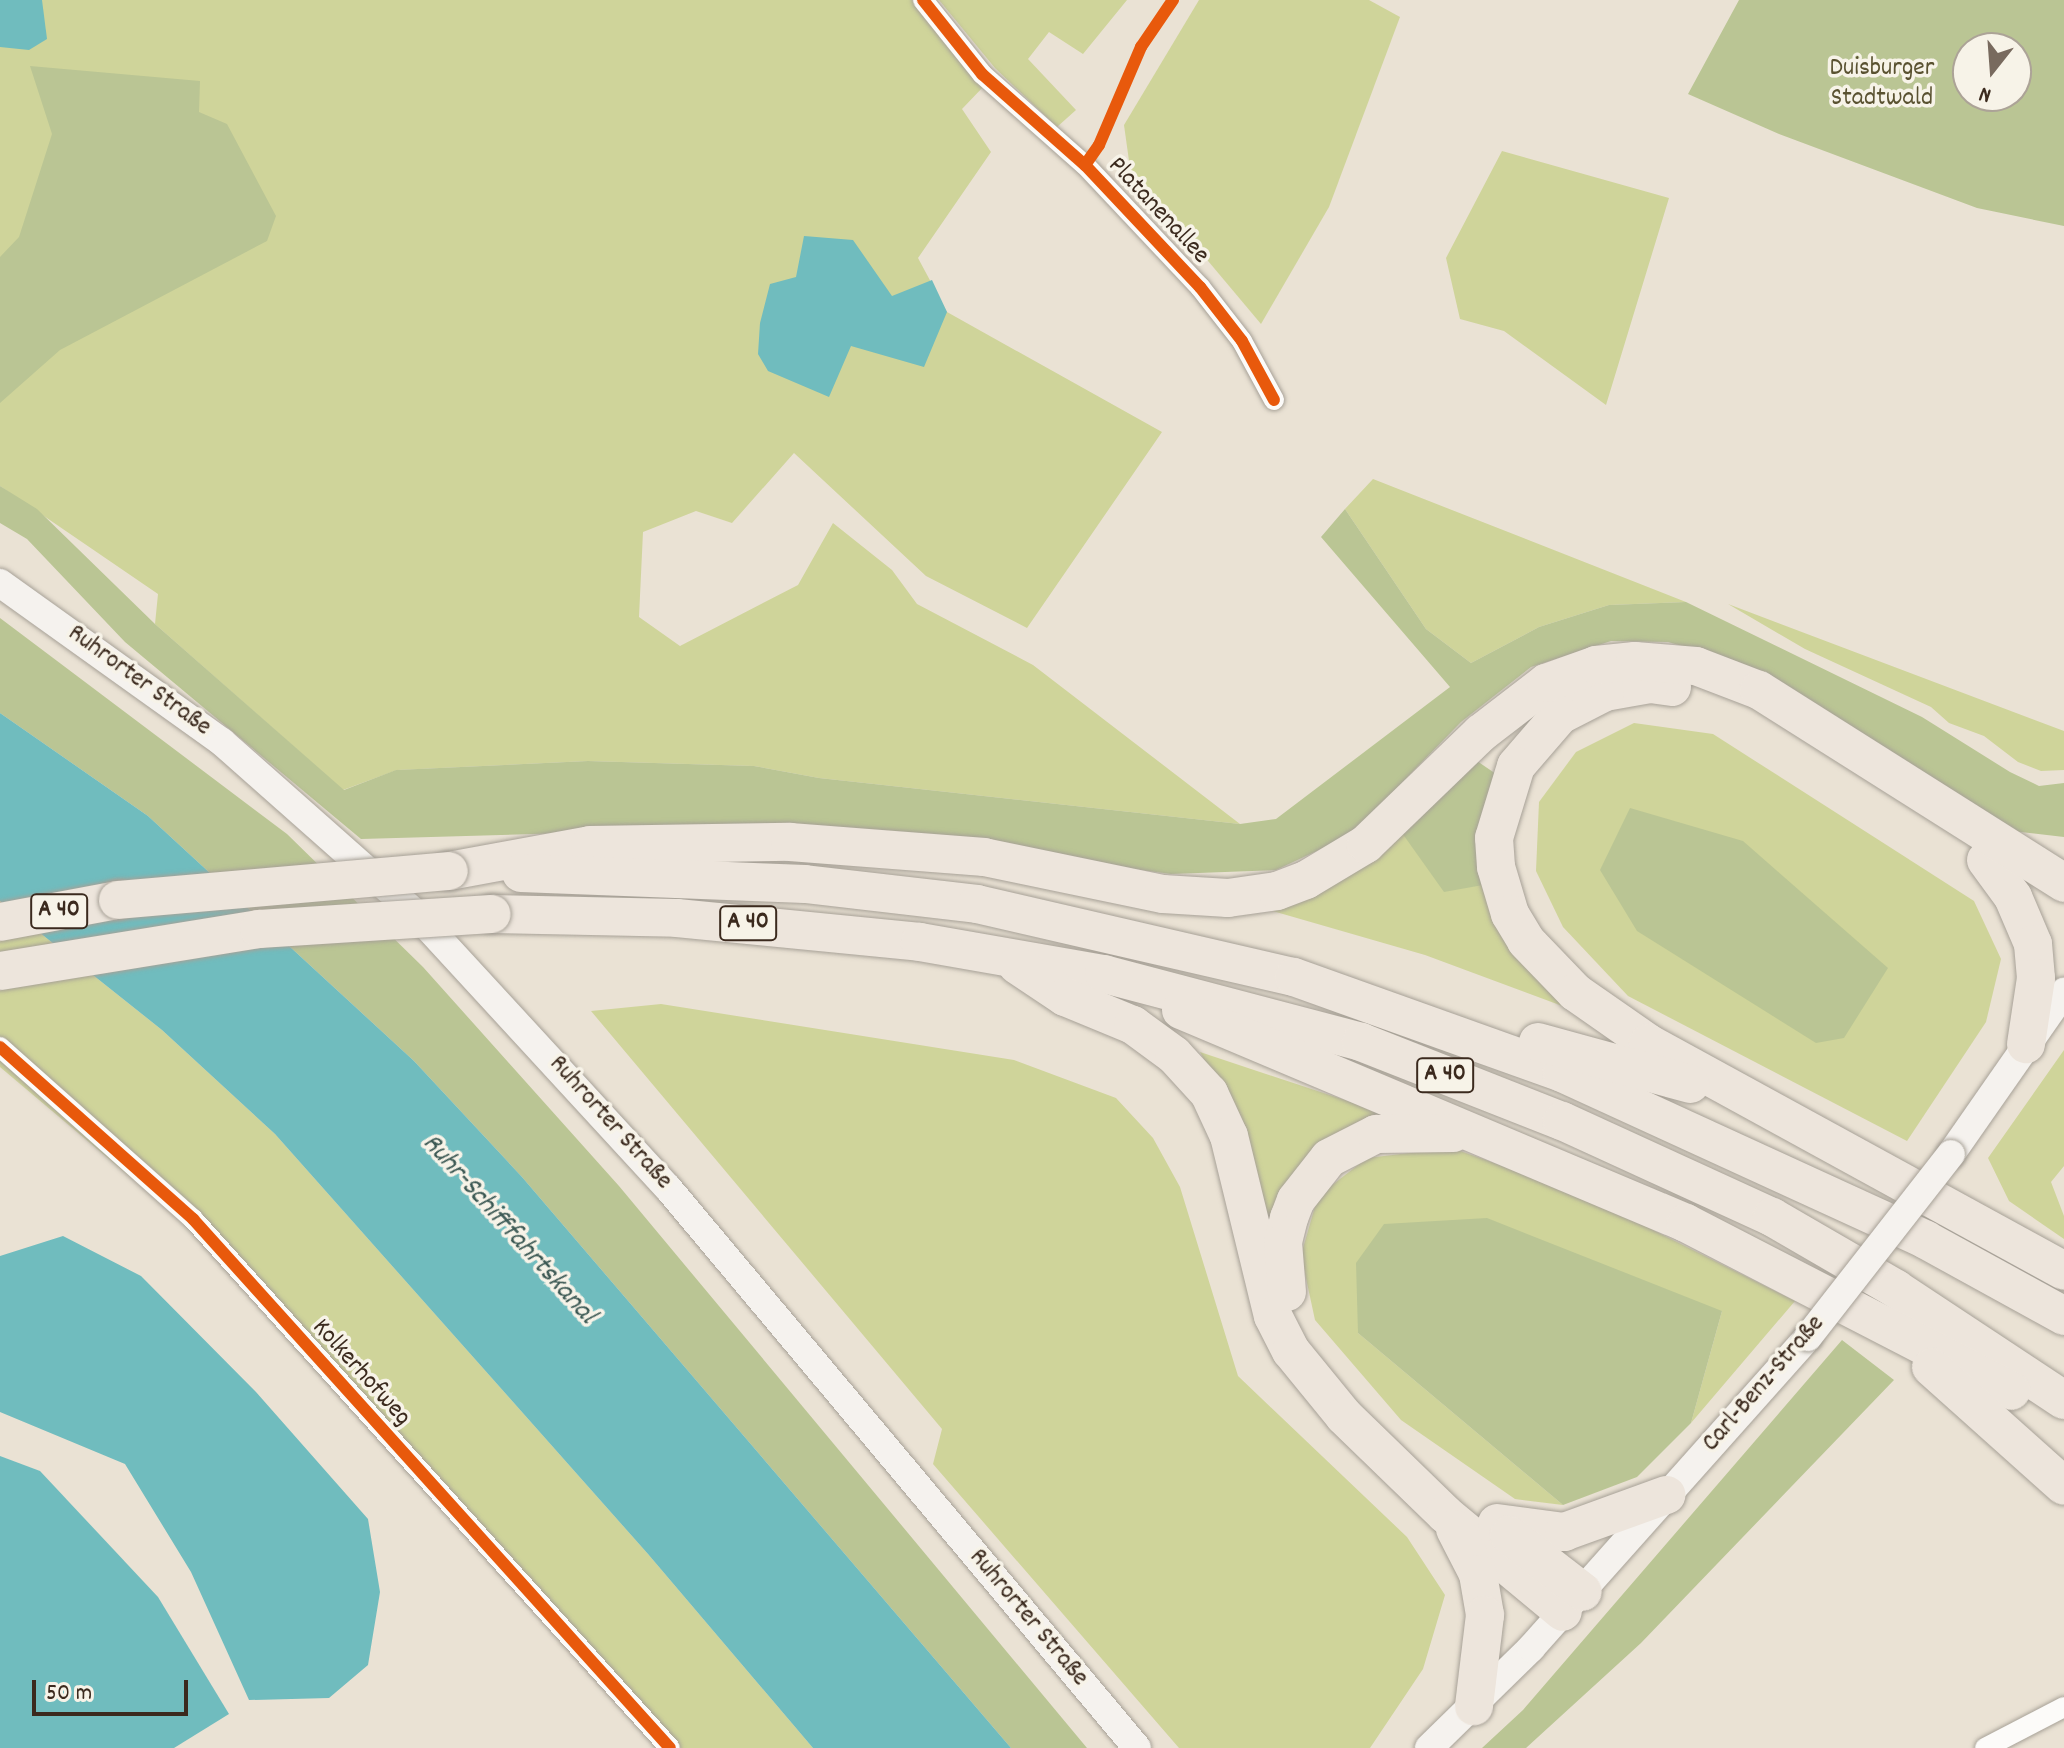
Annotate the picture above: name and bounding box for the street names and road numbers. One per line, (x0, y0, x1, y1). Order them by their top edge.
street label: Platanenallee (1101, 151, 1215, 271)
street label: Ruhrorter Straße (61, 618, 217, 744)
road number: A 40 (29, 891, 89, 931)
road number: A 40 (718, 903, 778, 943)
street label: Ruhrorter Straße (542, 1049, 678, 1197)
road number: A 40 (1415, 1055, 1475, 1095)
street label: Carl-Benz-Straße (1696, 1309, 1832, 1459)
street label: Kolkerhofweg (305, 1313, 417, 1433)
street label: Ruhrorter Straße (961, 1543, 1095, 1693)

